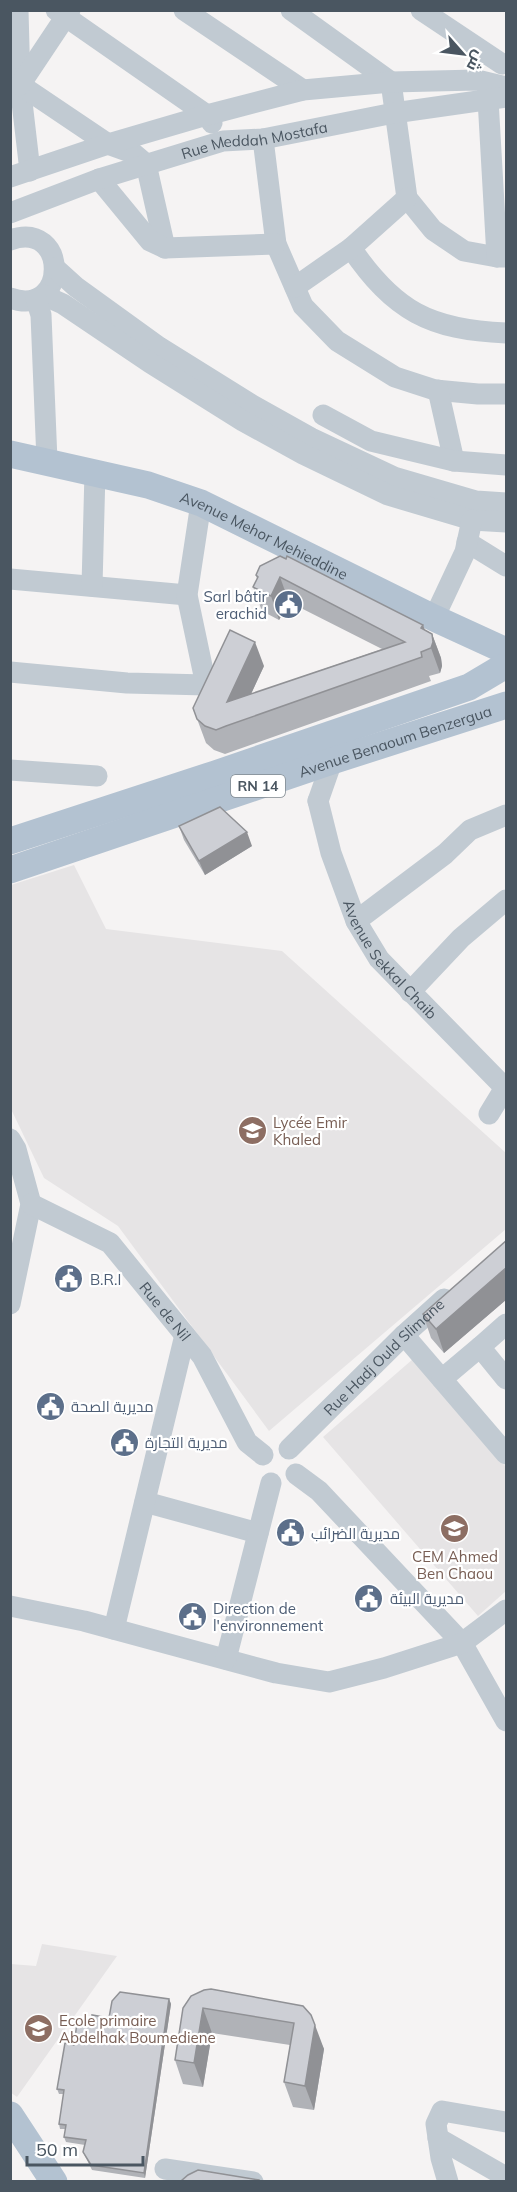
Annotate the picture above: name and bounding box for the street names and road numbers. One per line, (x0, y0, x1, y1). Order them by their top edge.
street label: Rue Meddah Mostafa (179, 117, 329, 163)
street label: Avenue Mehor Mehieddine (178, 487, 351, 584)
street label: Avenue Benaoum Benzergua (296, 701, 494, 781)
road number: RN 14 (231, 775, 285, 797)
street label: Avenue Sekkal Chaib (339, 897, 441, 1023)
street label: Rue de Nil (136, 1278, 195, 1345)
street label: Rue Hadj Ould Slimane (319, 1294, 448, 1419)

